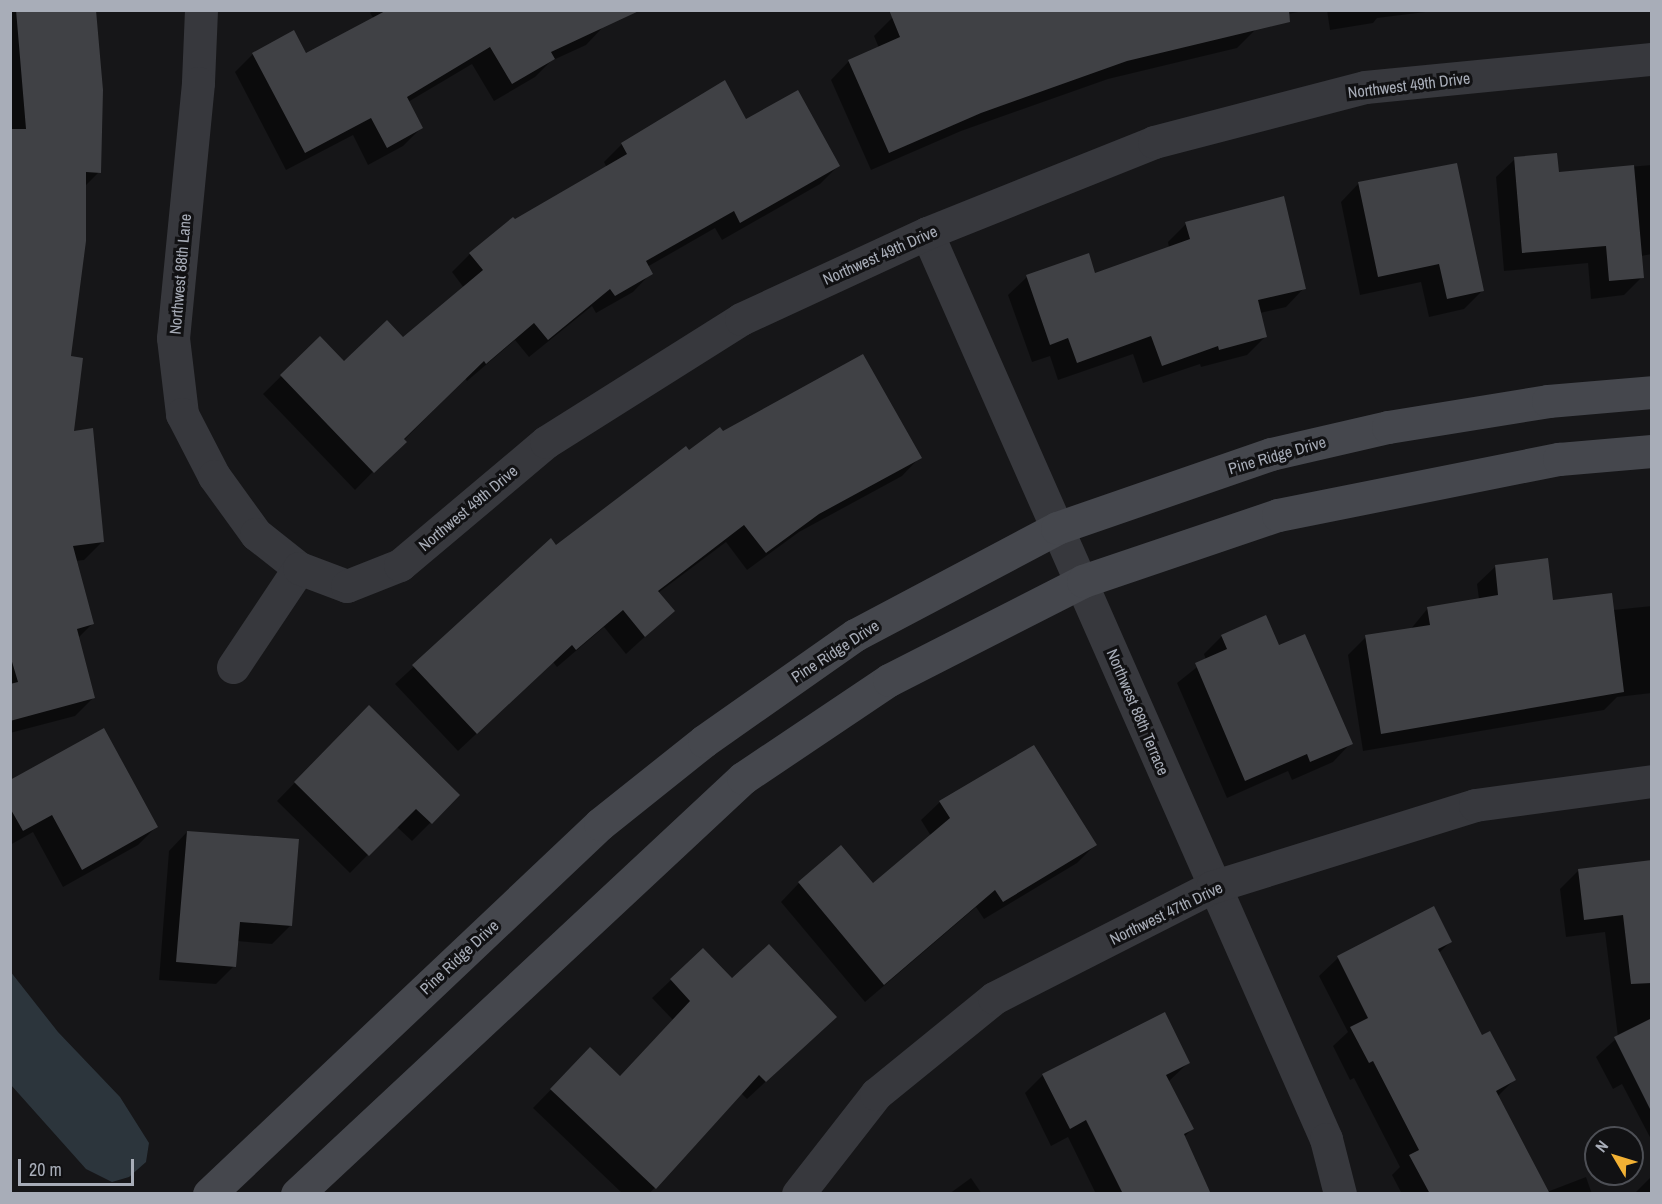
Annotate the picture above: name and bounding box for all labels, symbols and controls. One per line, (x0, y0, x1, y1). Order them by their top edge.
street label: Northwest 49th Drive (1347, 68, 1471, 102)
street label: Northwest 88th Lane (165, 213, 195, 335)
street label: Northwest 49th Drive (820, 221, 940, 289)
street label: Pine Ridge Drive (1226, 432, 1328, 478)
street label: Northwest 49th Drive (415, 461, 521, 555)
street label: Pine Ridge Drive (788, 616, 882, 686)
street label: Northwest 88th Terrace (1103, 646, 1173, 778)
street label: Northwest 47th Drive (1106, 877, 1226, 949)
street label: Pine Ridge Drive (416, 916, 502, 998)
north arrow (1584, 1126, 1644, 1186)
text: N (1590, 1136, 1613, 1157)
scale bar (21, 1147, 136, 1185)
text: 20 m (29, 1157, 62, 1182)

